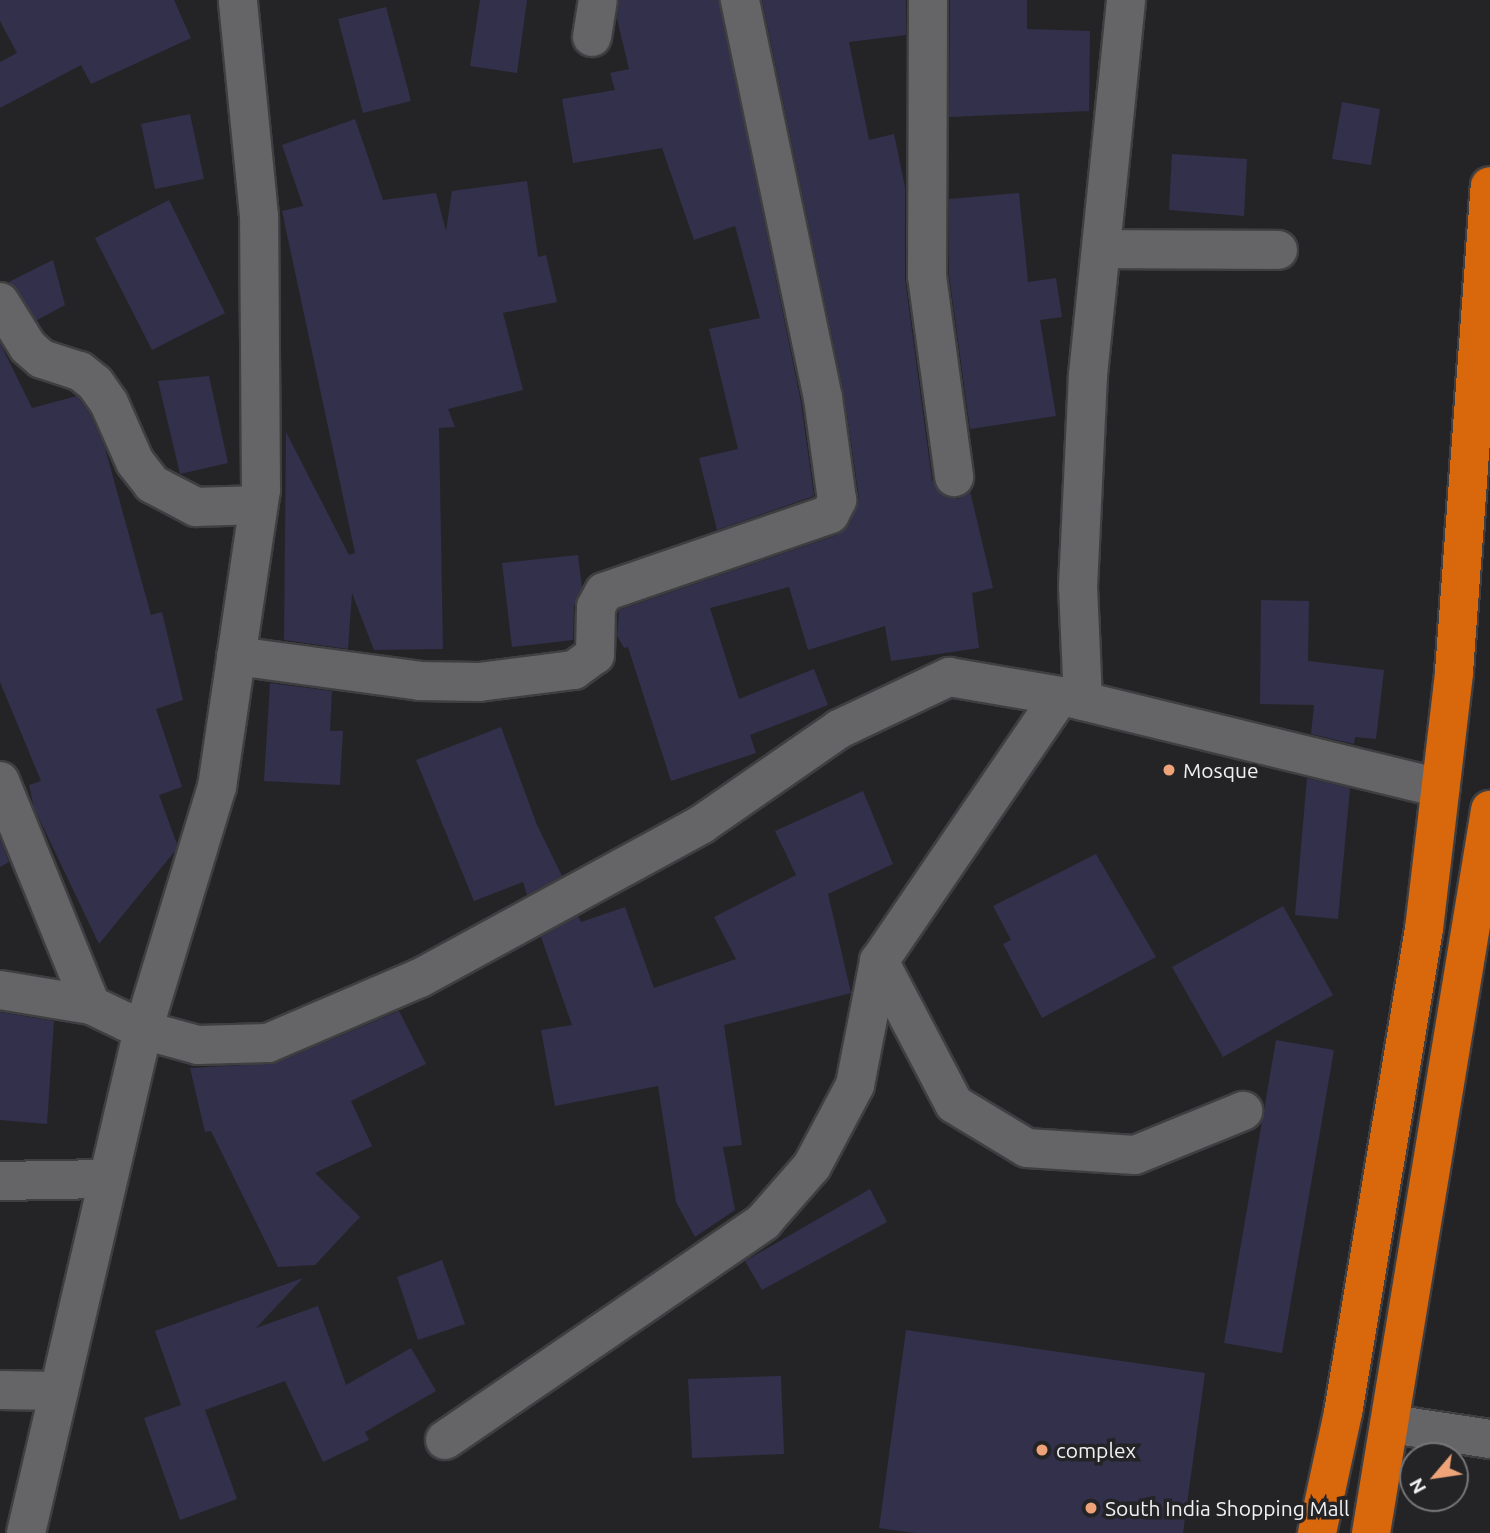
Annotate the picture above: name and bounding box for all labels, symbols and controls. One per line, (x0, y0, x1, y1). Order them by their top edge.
place label: Mosque (1183, 757, 1259, 783)
marker: Mosque (1161, 762, 1177, 778)
place label: complex (1056, 1437, 1136, 1463)
marker: complex (1034, 1442, 1050, 1458)
north arrow (1399, 1442, 1469, 1512)
text: N (1404, 1475, 1430, 1498)
place label: South India Shopping Mall (1105, 1495, 1350, 1521)
marker: South India Shopping Mall (1083, 1500, 1099, 1516)

